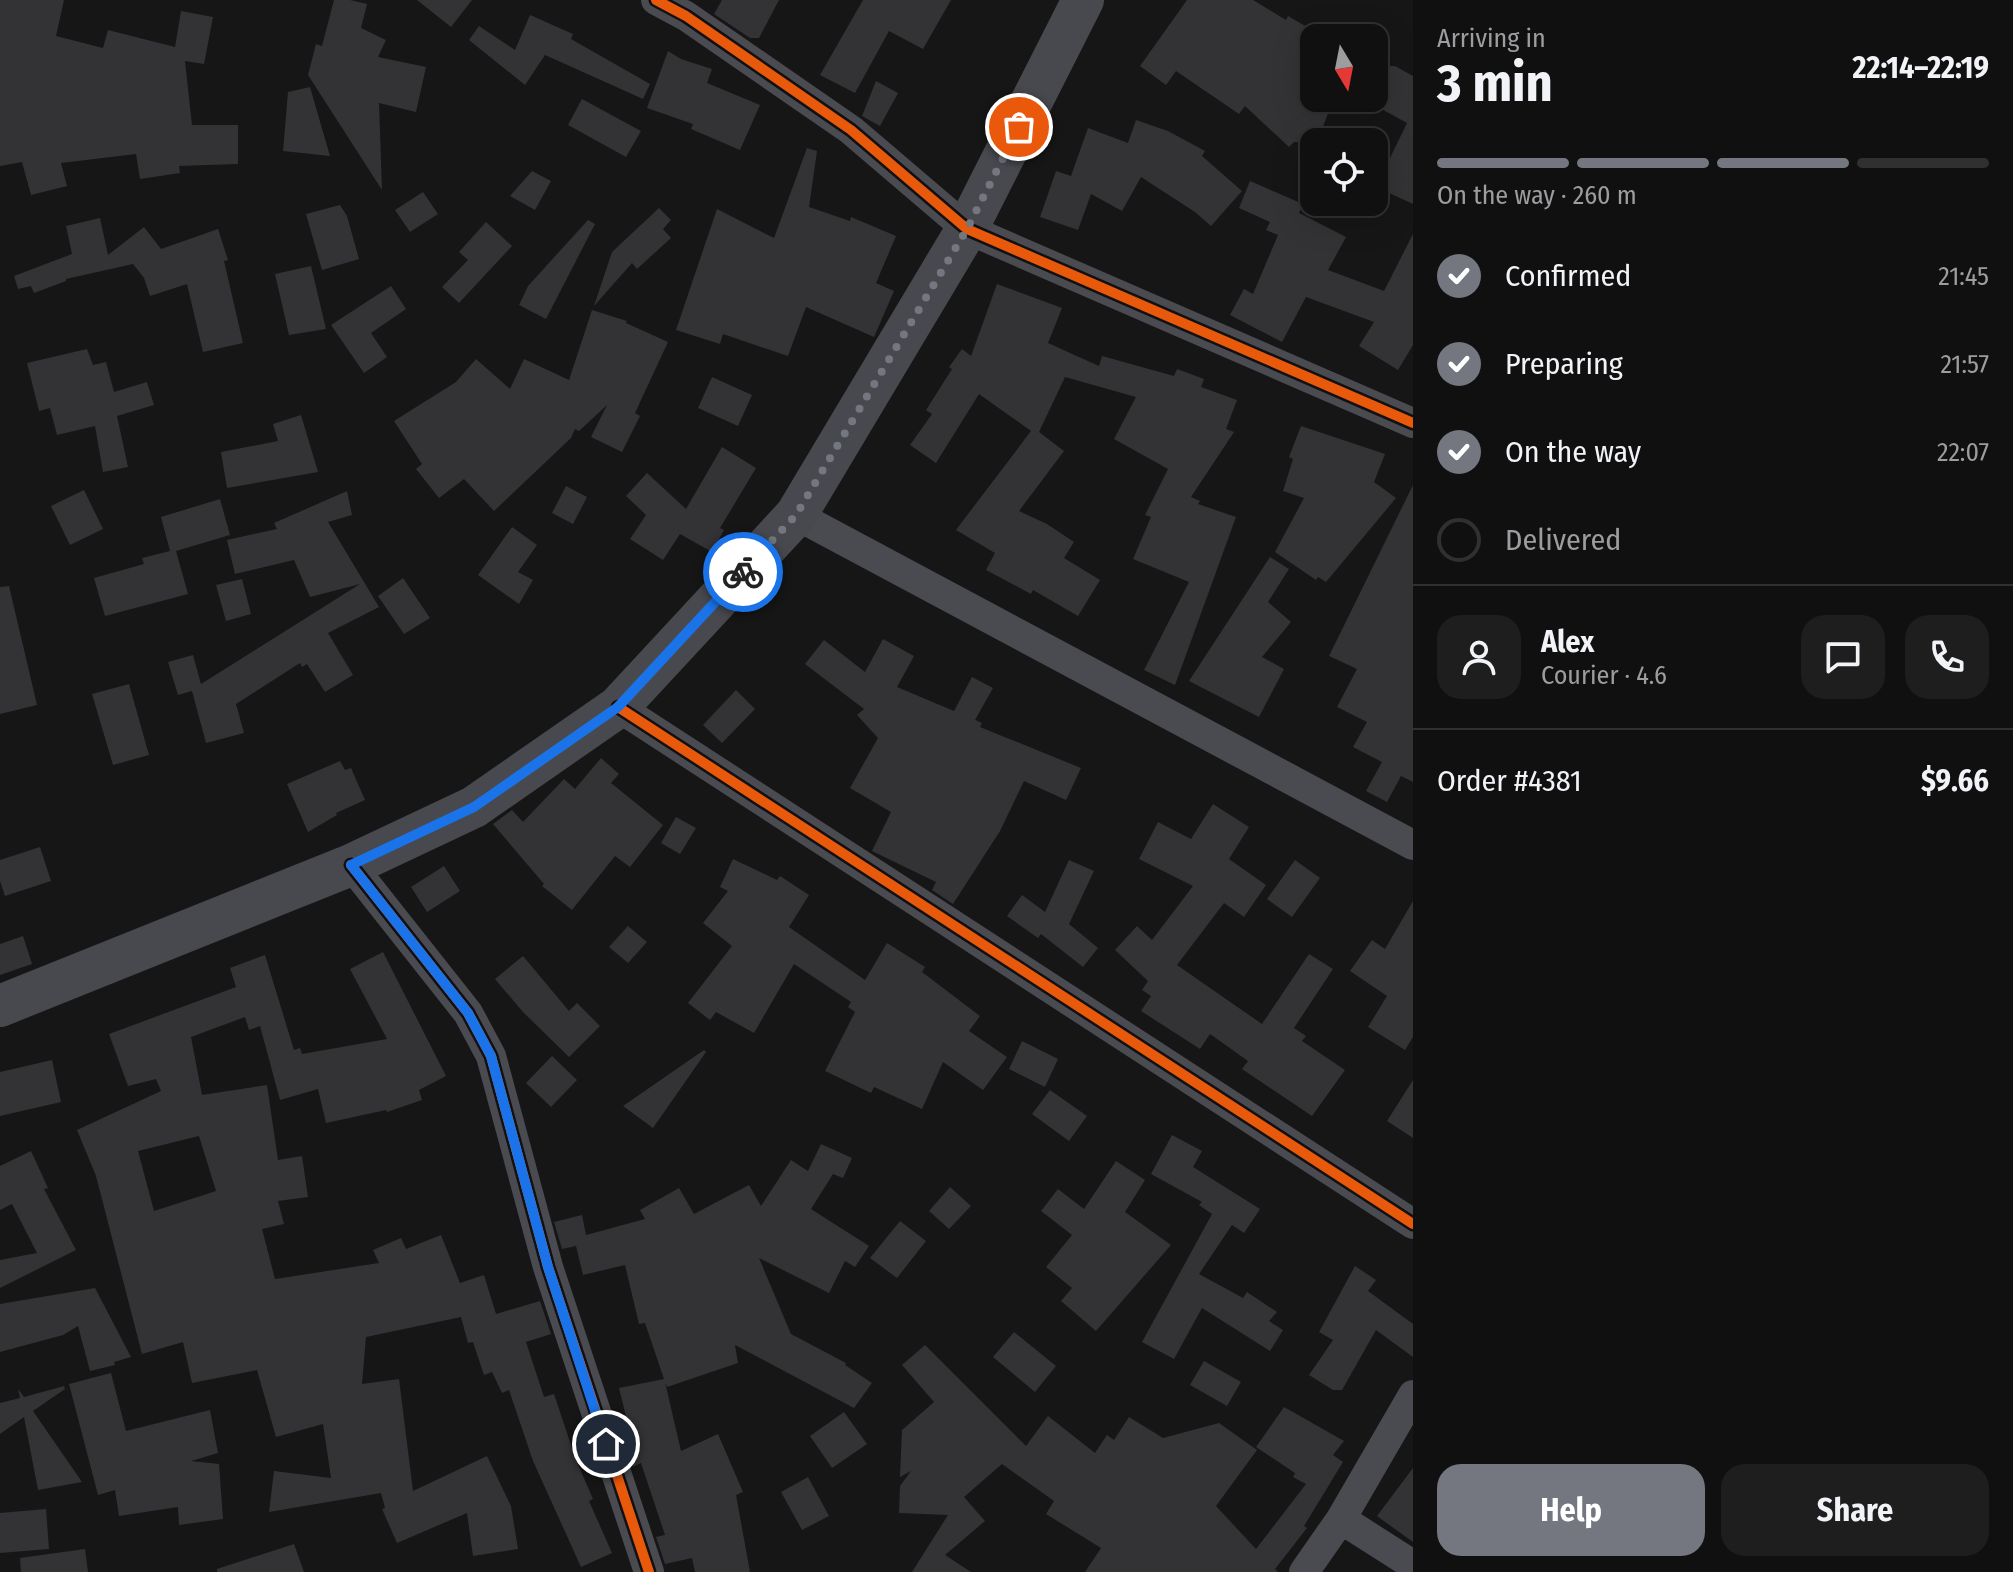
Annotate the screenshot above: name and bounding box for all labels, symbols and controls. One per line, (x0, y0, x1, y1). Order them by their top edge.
text: Arriving in (1437, 23, 1546, 54)
north arrow (1300, 24, 1388, 112)
map controls (1300, 24, 1388, 216)
text: 22:14–22:19 (1853, 50, 1989, 86)
text: 3 min (1437, 52, 1553, 115)
pin (985, 93, 1053, 161)
icon: bag (997, 105, 1041, 149)
button: locate (1300, 128, 1388, 216)
text: On the way · 260 m (1437, 180, 1637, 211)
icon: check (1437, 254, 1481, 298)
text: Confirmed (1505, 258, 1631, 294)
text: 21:45 (1938, 261, 1989, 292)
icon: check (1437, 342, 1481, 386)
text: Preparing (1505, 346, 1623, 382)
text: 21:57 (1940, 349, 1989, 380)
icon: check (1437, 430, 1481, 474)
text: On the way (1505, 434, 1641, 470)
text: 22:07 (1937, 437, 1989, 468)
text: Delivered (1505, 522, 1621, 558)
courier (703, 532, 783, 612)
icon: bike (721, 550, 765, 594)
button: person (1437, 615, 1521, 699)
button: chat (1801, 615, 1885, 699)
button: phone (1905, 615, 1989, 699)
text: Alex (1541, 624, 1594, 660)
text: Courier · 4.6 (1541, 660, 1667, 691)
text: Order #4381 (1437, 763, 1582, 799)
text: $9.66 (1921, 763, 1989, 799)
pin (572, 1410, 640, 1478)
icon: home (584, 1422, 628, 1466)
button: Help (1437, 1464, 1705, 1556)
button: Share (1721, 1464, 1989, 1556)

